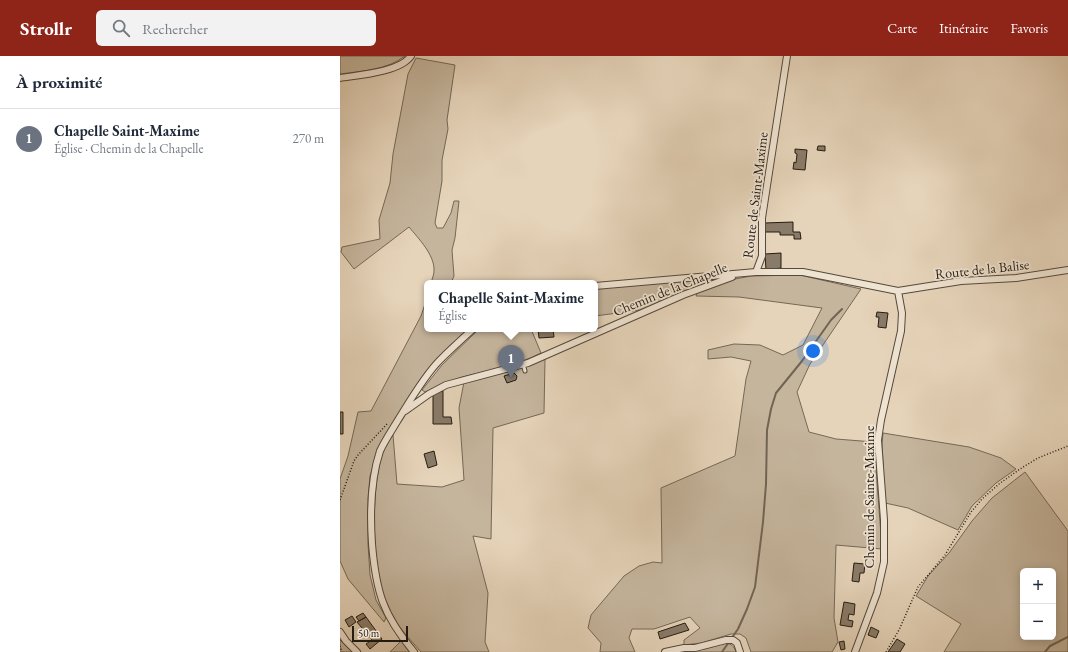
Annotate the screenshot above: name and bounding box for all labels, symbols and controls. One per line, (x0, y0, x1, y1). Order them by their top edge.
search box (96, 10, 376, 46)
text: Strollr (20, 16, 72, 41)
icon: search (110, 17, 132, 39)
text: Rechercher (142, 19, 208, 38)
text: Carte (887, 19, 917, 37)
text: Itinéraire (939, 19, 989, 37)
text: Favoris (1011, 19, 1048, 37)
text: À proximité (16, 71, 102, 93)
text: Chapelle Saint-Maxime (54, 121, 200, 140)
text: 1 (26, 130, 32, 147)
text: 270 m (293, 130, 324, 147)
street label: Route de Saint-Maxime (738, 130, 772, 259)
text: Église · Chemin de la Chapelle (54, 140, 204, 157)
street label: Route de la Balise (934, 255, 1031, 283)
street label: Chemin de la Chapelle (610, 258, 730, 320)
popup (424, 280, 598, 332)
text: Chapelle Saint-Maxime (438, 288, 584, 307)
text: Église (438, 307, 467, 324)
your location (803, 341, 823, 361)
pin: 1 (498, 345, 524, 378)
street label: Chemin de Sainte-Maxime (860, 425, 878, 568)
map controls (1020, 568, 1056, 640)
button: + (1020, 568, 1056, 604)
button: − (1020, 604, 1056, 640)
scale bar (352, 624, 408, 643)
text: 50 m (358, 626, 379, 640)

